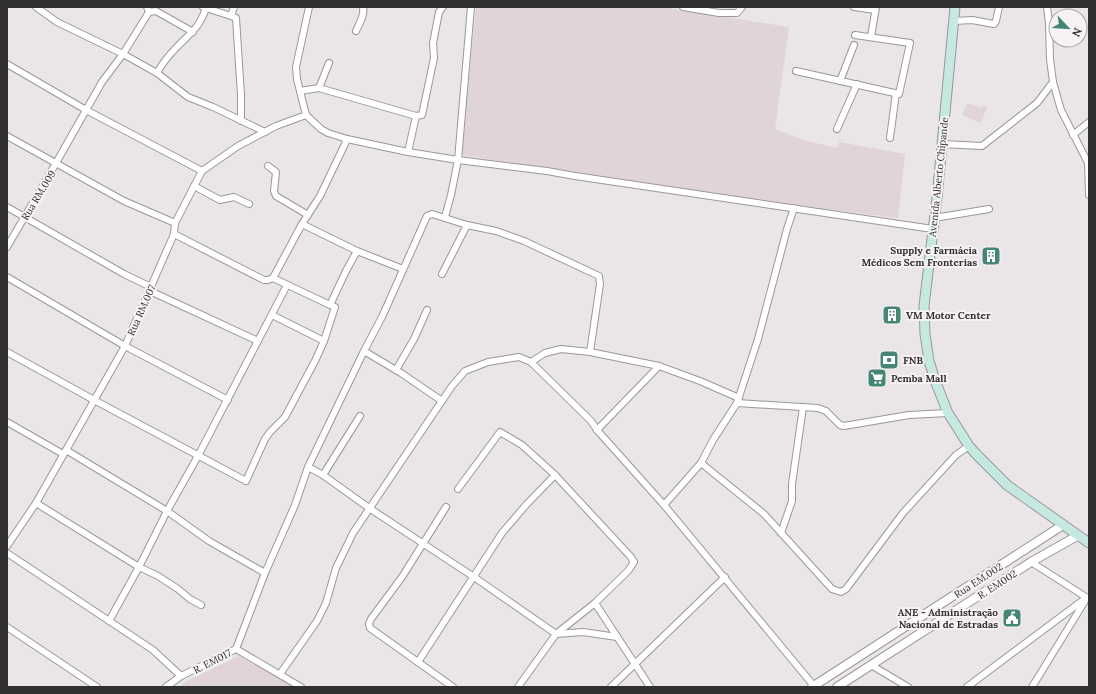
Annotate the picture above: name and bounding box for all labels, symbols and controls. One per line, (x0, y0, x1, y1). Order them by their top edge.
north arrow (1048, 8, 1088, 48)
text: N (1069, 25, 1085, 39)
street label: Avenida Alberto Chipande (926, 116, 951, 239)
street label: Rua RM.009 (18, 168, 59, 223)
place label: Supply e Farmácia Médicos Sem Fronterias (861, 244, 978, 269)
building icon: Supply e Farmácia Médicos Sem Fronterias (980, 245, 1002, 267)
street label: Rua RM.007 (124, 282, 159, 338)
building icon: VM Motor Center (881, 304, 903, 326)
place label: VM Motor Center (906, 309, 991, 322)
bank icon: FNB (878, 349, 900, 371)
place label: FNB (903, 354, 923, 367)
supermarket icon: Pemba Mall (866, 367, 888, 389)
place label: Pemba Mall (891, 372, 947, 385)
street label: Rua EM.002 (951, 560, 1005, 601)
street label: R. EM002 (975, 567, 1019, 602)
place label: ANE - Administração Nacional de Estradas (898, 606, 998, 631)
public building icon: ANE - Administração Nacional de Estradas (1001, 607, 1023, 629)
street label: R. EM017 (191, 646, 234, 677)

